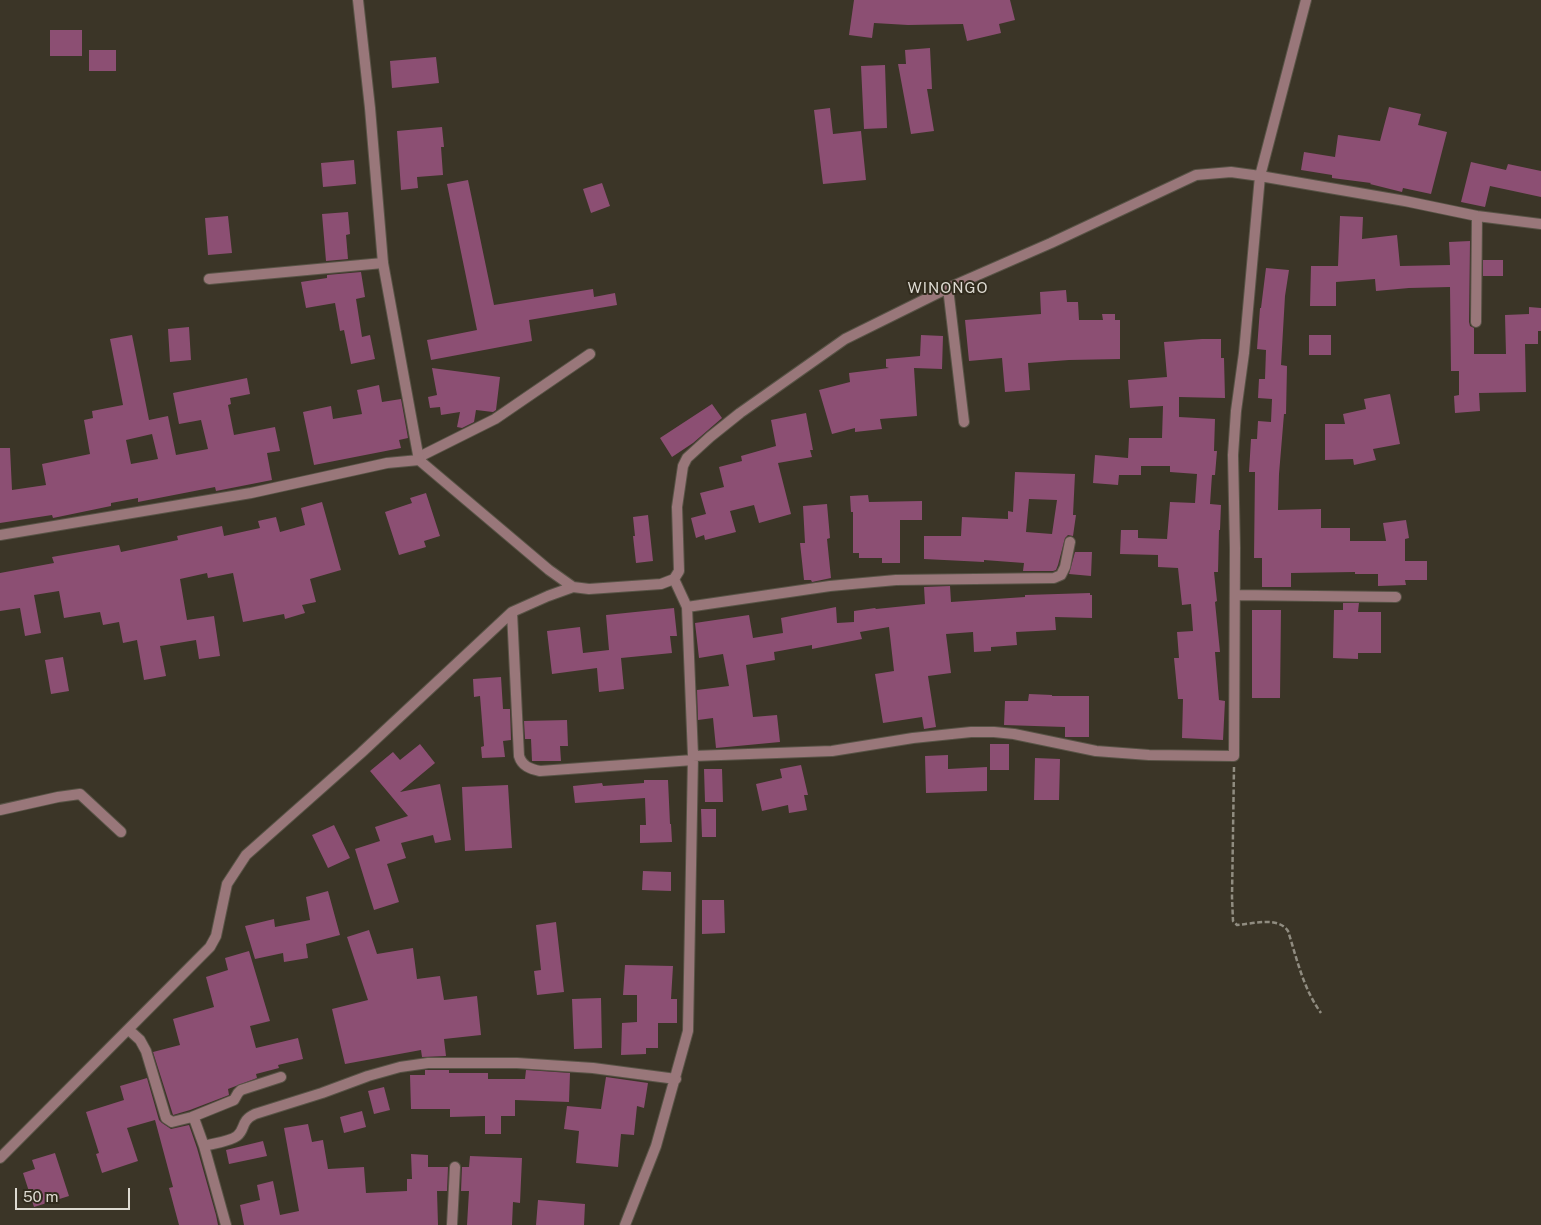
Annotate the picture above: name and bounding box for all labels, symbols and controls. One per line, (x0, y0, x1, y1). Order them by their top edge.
district label: WINONGO (907, 279, 989, 297)
scale bar (18, 1178, 132, 1210)
text: 50 m (23, 1188, 58, 1205)

